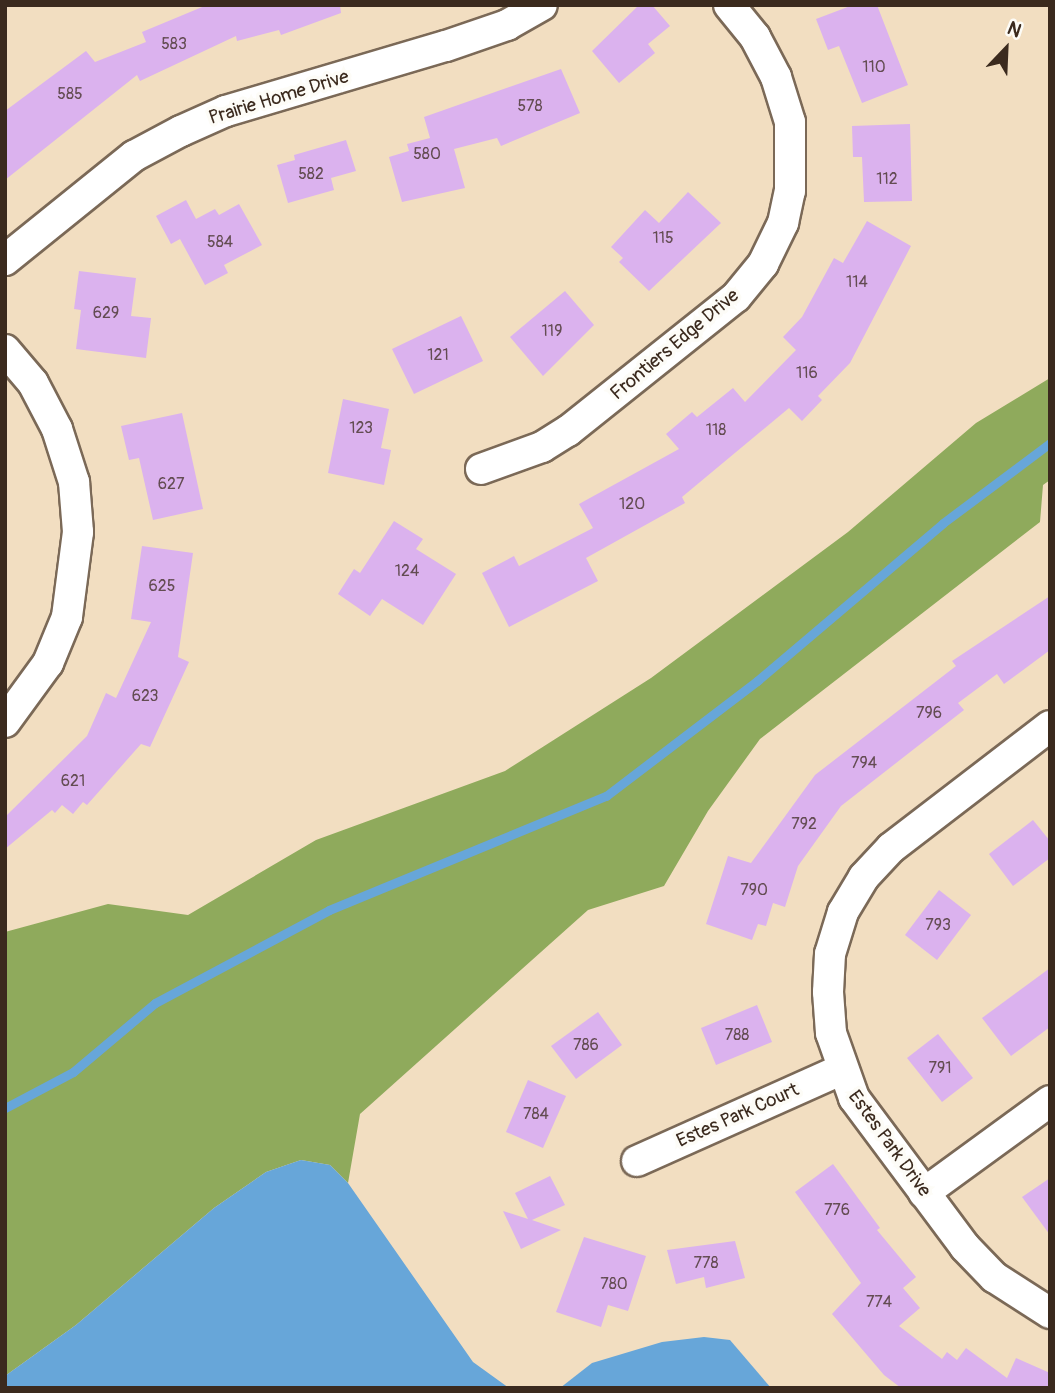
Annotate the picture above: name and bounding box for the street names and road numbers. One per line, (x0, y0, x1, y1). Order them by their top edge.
street label: Prairie Home Drive (206, 66, 352, 130)
street label: Frontiers Edge Drive (606, 285, 744, 405)
street label: Estes Park Court (673, 1079, 803, 1153)
street label: Estes Park Drive (843, 1086, 935, 1202)

